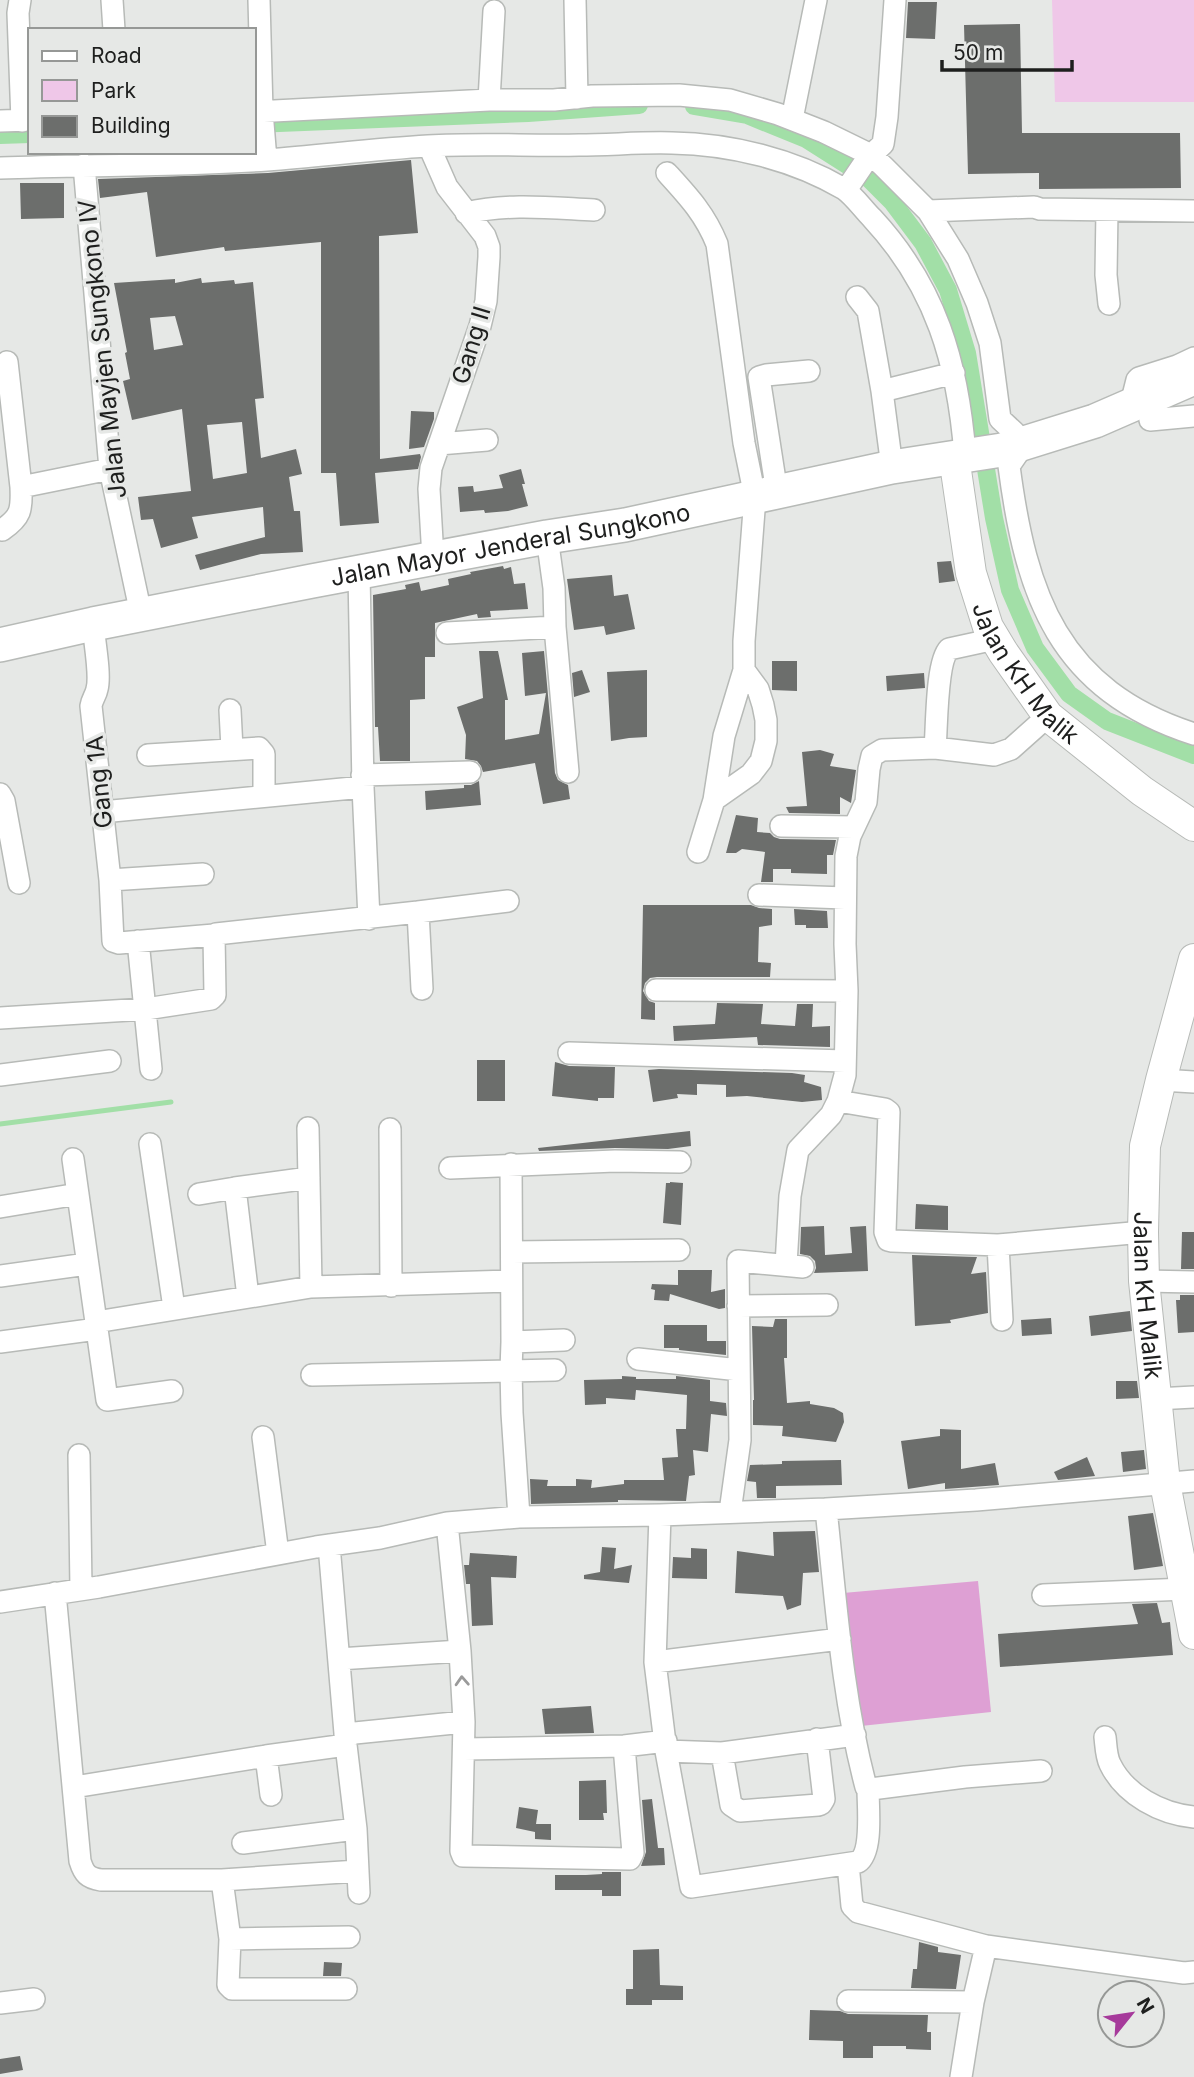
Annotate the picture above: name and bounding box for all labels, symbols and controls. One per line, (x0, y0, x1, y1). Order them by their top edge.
legend (28, 28, 256, 154)
scale bar (942, 28, 1072, 72)
text: 50 m (953, 40, 1003, 65)
text: Road (91, 43, 142, 68)
text: Park (91, 78, 136, 103)
text: Building (91, 113, 171, 138)
street label: Jalan Mayjen Sungkono IV (72, 198, 132, 500)
street label: Gang II (445, 303, 497, 387)
street label: Jalan Mayor Jenderal Sungkono (328, 497, 693, 592)
street label: Jalan KH Malik (967, 599, 1085, 750)
street label: Gang 1A (80, 734, 118, 830)
street label: Jalan KH Malik (1128, 1211, 1169, 1381)
one-way arrow (454, 1675, 469, 1686)
north arrow (1096, 1979, 1166, 2049)
text: N (1132, 1994, 1159, 2018)

